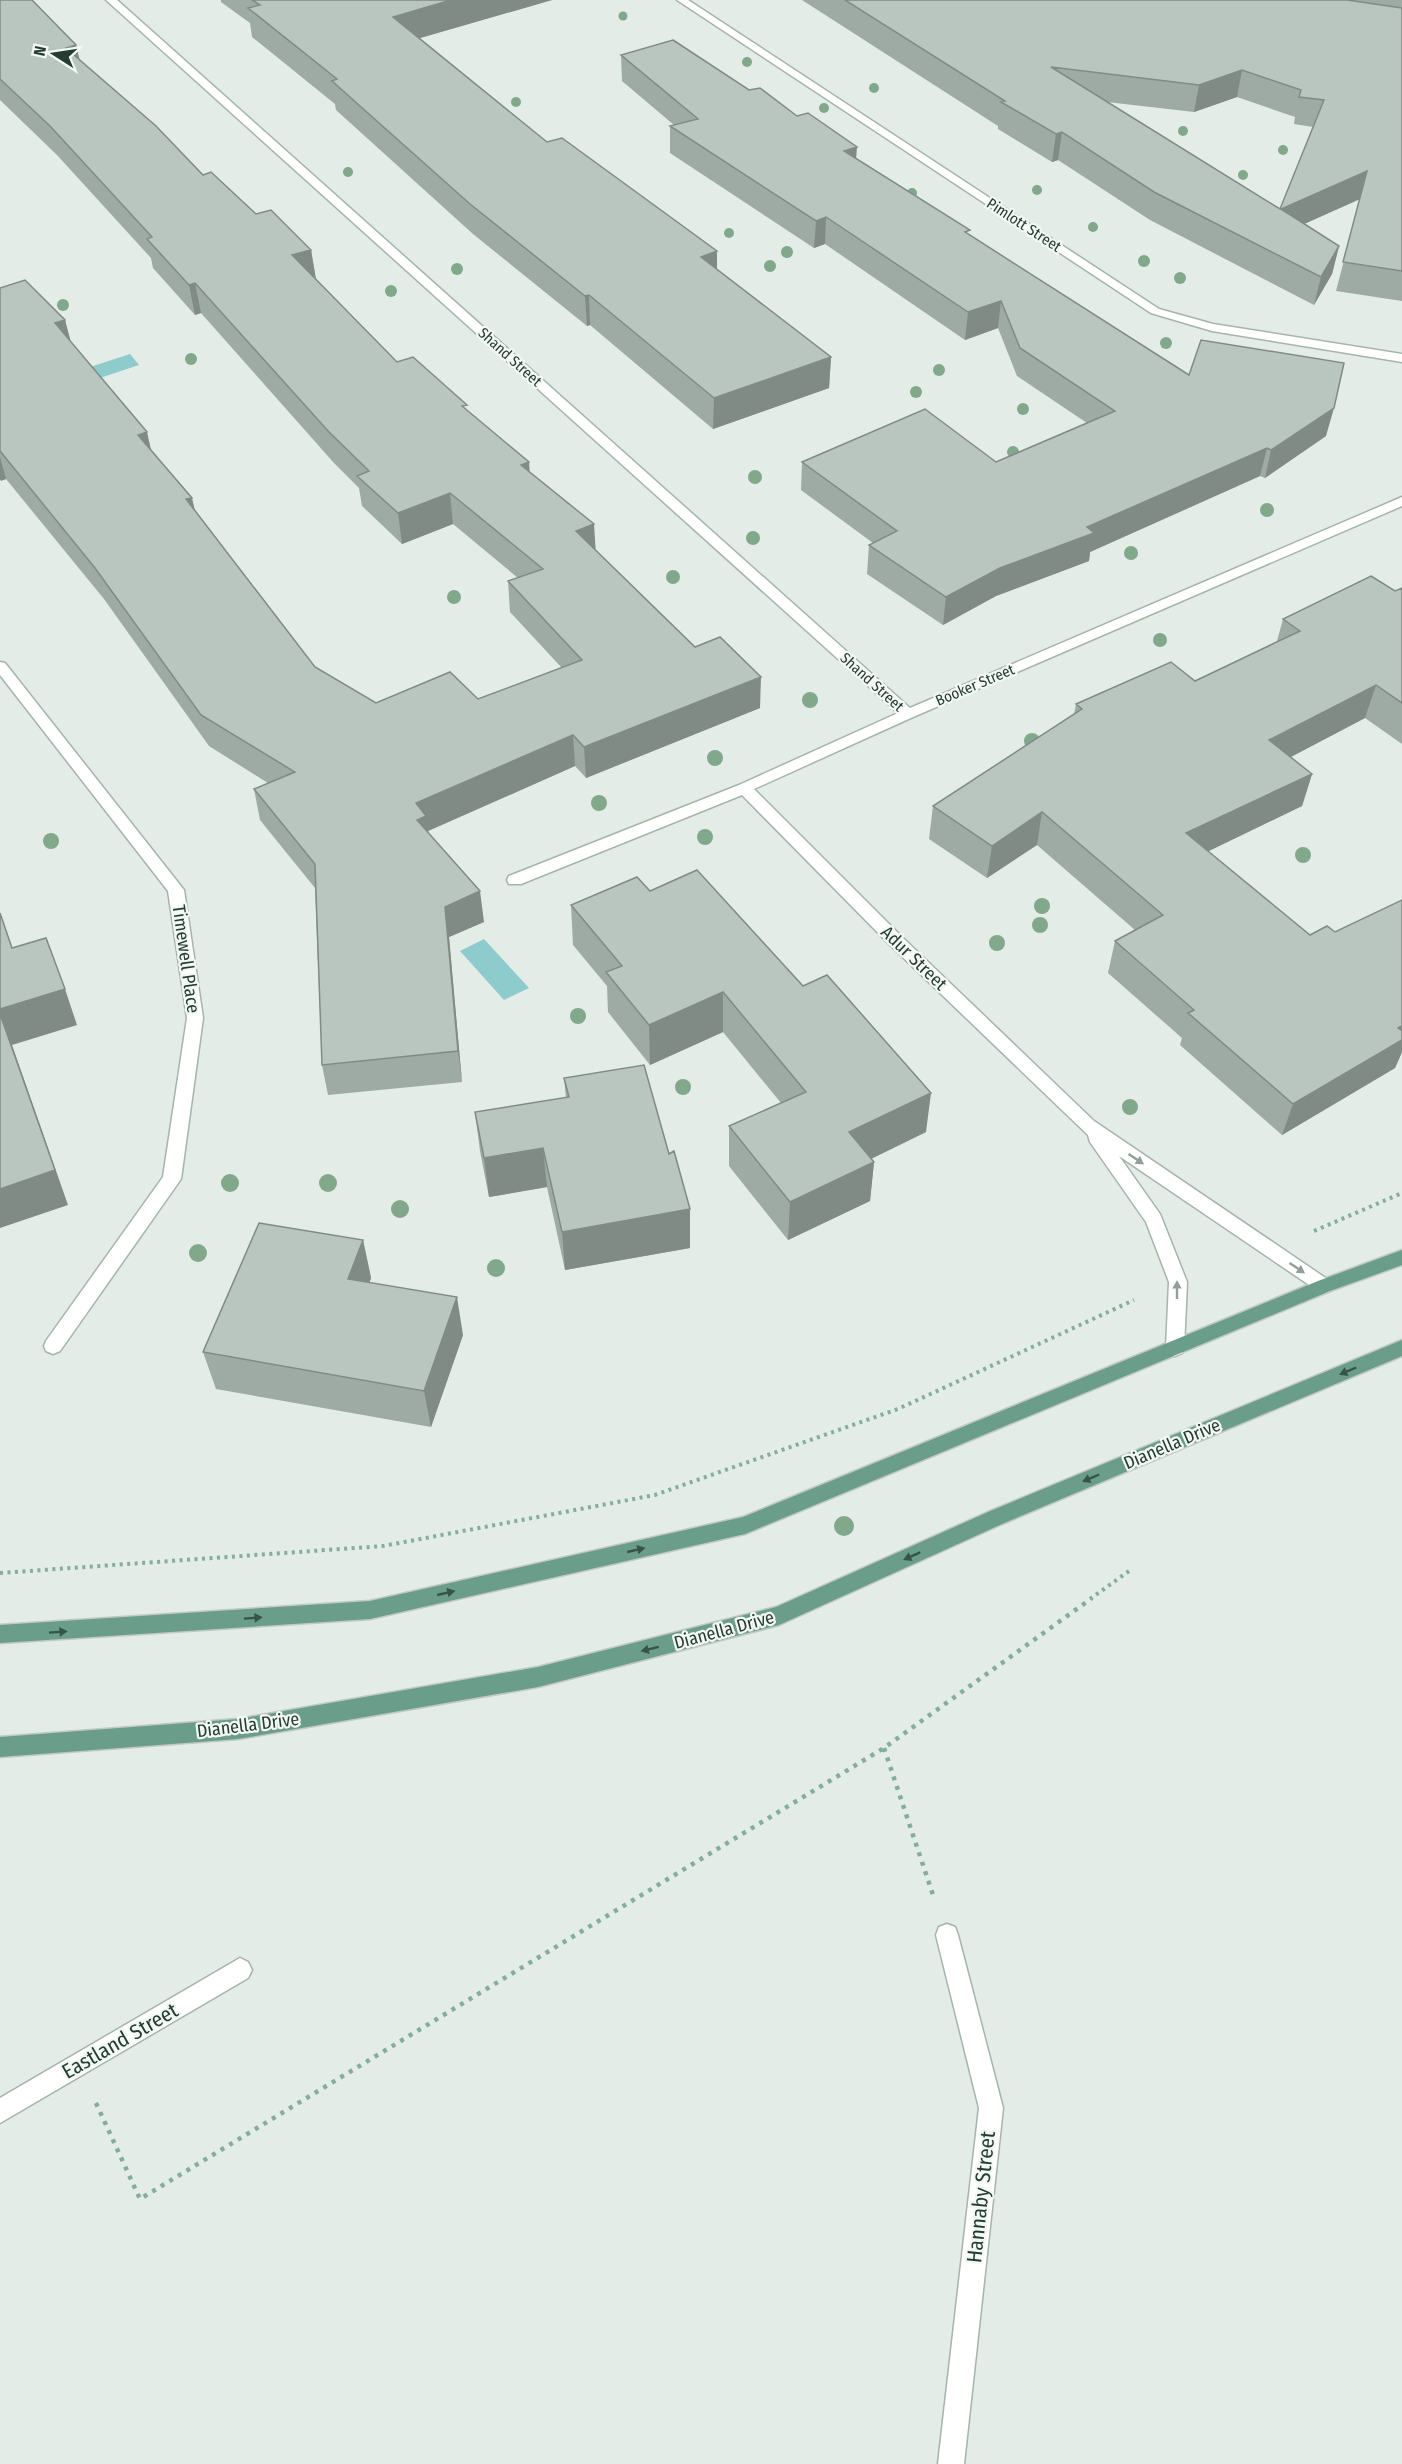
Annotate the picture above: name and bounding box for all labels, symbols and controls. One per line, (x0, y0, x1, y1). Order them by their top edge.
north arrow (24, 24, 84, 84)
text: N (30, 44, 50, 58)
street label: Pimlott Street (983, 194, 1065, 256)
street label: Shand Street (475, 324, 545, 390)
street label: Shand Street (837, 649, 907, 715)
street label: Booker Street (933, 660, 1017, 710)
street label: Timewell Place (168, 903, 204, 1015)
street label: Adur Street (876, 921, 952, 995)
one-way arrow (1128, 1153, 1144, 1164)
one-way arrow (1289, 1262, 1305, 1274)
one-way arrow (1172, 1280, 1182, 1299)
one-way arrow (1339, 1367, 1357, 1376)
street label: Dianella Drive (1120, 1414, 1224, 1474)
one-way arrow (1081, 1473, 1099, 1483)
one-way arrow (627, 1545, 646, 1554)
one-way arrow (902, 1551, 920, 1561)
one-way arrow (437, 1588, 456, 1597)
street label: Dianella Drive (672, 1606, 777, 1654)
one-way arrow (243, 1614, 262, 1623)
one-way arrow (49, 1628, 68, 1637)
one-way arrow (641, 1645, 659, 1654)
street label: Dianella Drive (196, 1708, 300, 1742)
street label: Eastland Street (57, 1997, 183, 2085)
street label: Hannaby Street (961, 2130, 1001, 2264)

